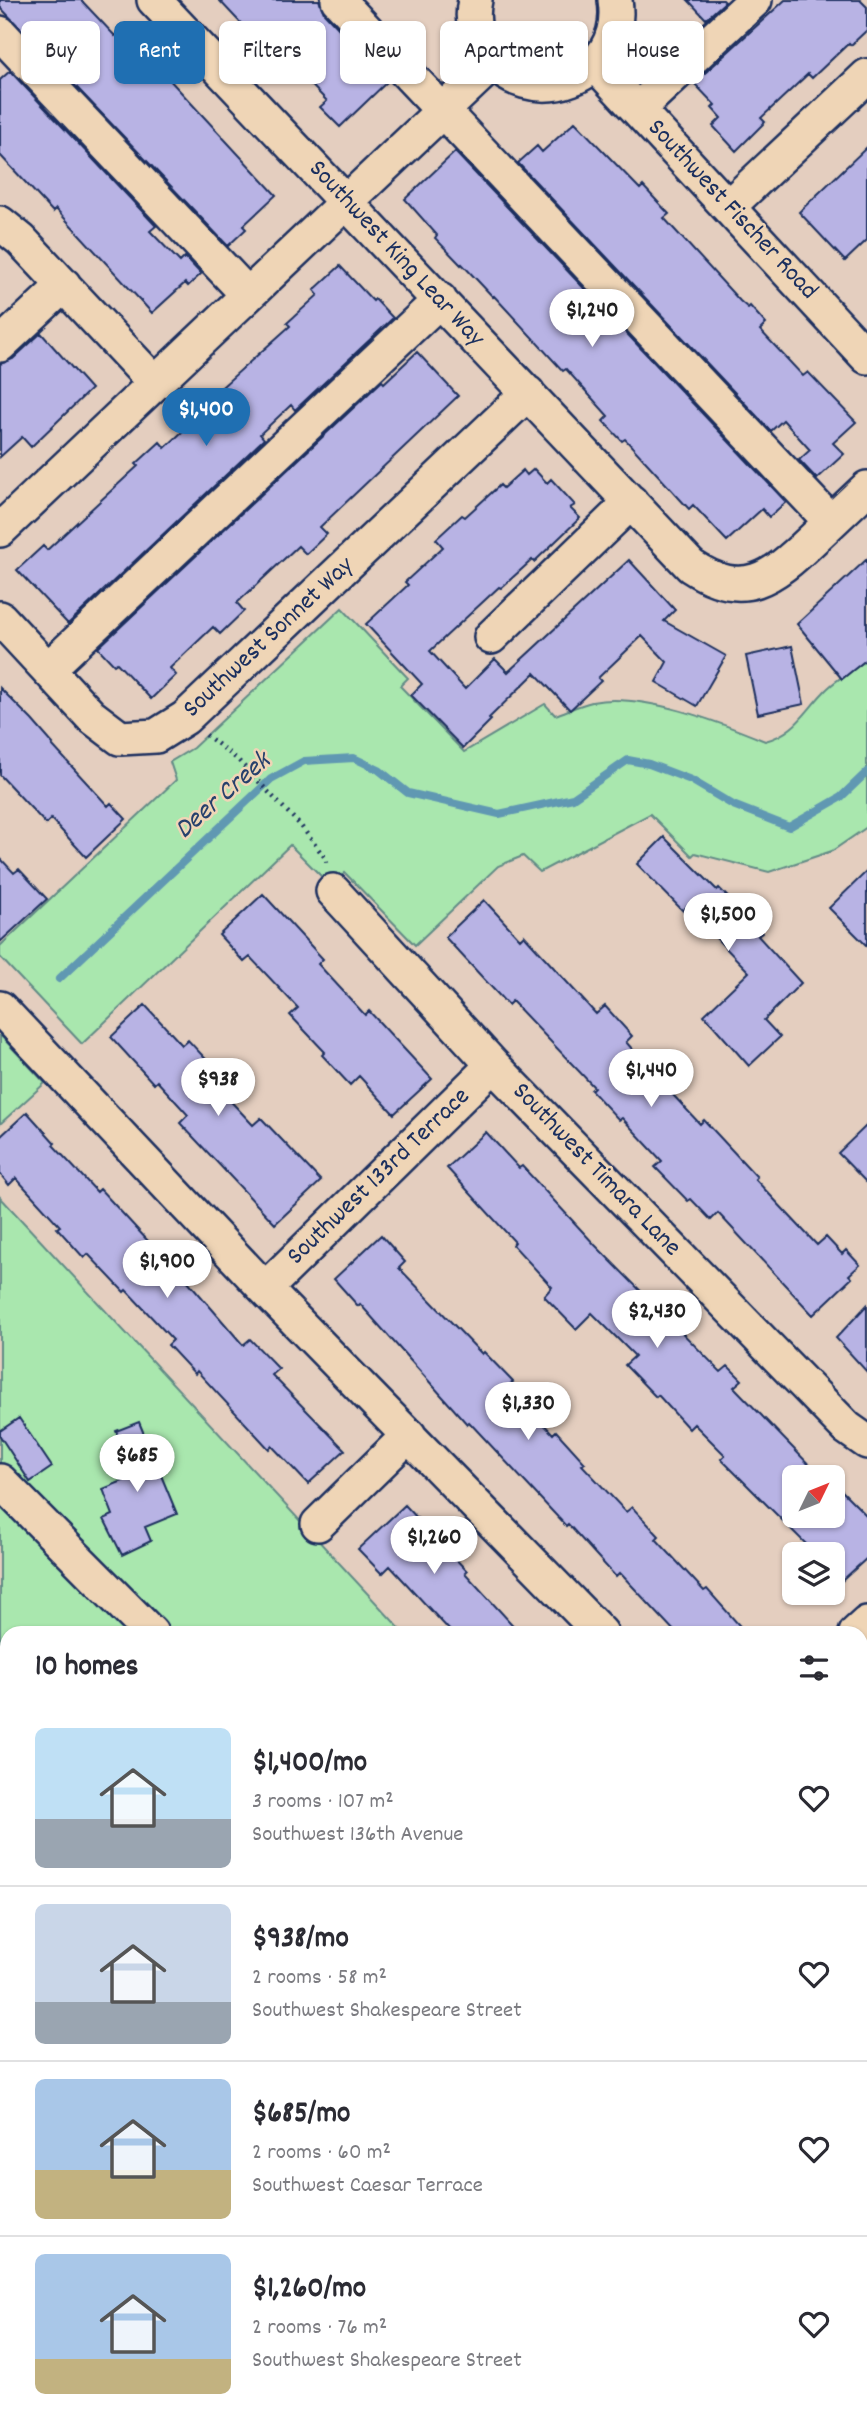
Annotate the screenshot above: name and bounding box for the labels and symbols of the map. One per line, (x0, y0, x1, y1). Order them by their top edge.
street label: Southwest Fischer Road (638, 111, 826, 309)
street label: Southwest King Lear Way (299, 152, 493, 356)
pin: $1,240 (535, 290, 649, 349)
pin: $1,400 (149, 388, 263, 448)
street label: Southwest Sonnet Way (175, 548, 363, 727)
water label: Deer Creek (167, 742, 283, 850)
pin: $1,500 (671, 894, 785, 953)
pin: $1,440 (594, 1050, 708, 1109)
pin: $938 (177, 1058, 259, 1118)
street label: Southwest Timara Lane (503, 1075, 689, 1265)
street label: Southwest 133rd Terrace (279, 1080, 479, 1274)
pin: $1,900 (110, 1240, 224, 1300)
pin: $2,430 (600, 1290, 714, 1350)
pin: $1,330 (471, 1382, 585, 1442)
pin: $685 (96, 1434, 178, 1494)
north arrow (782, 1465, 845, 1528)
pin: $1,260 (377, 1516, 491, 1576)

